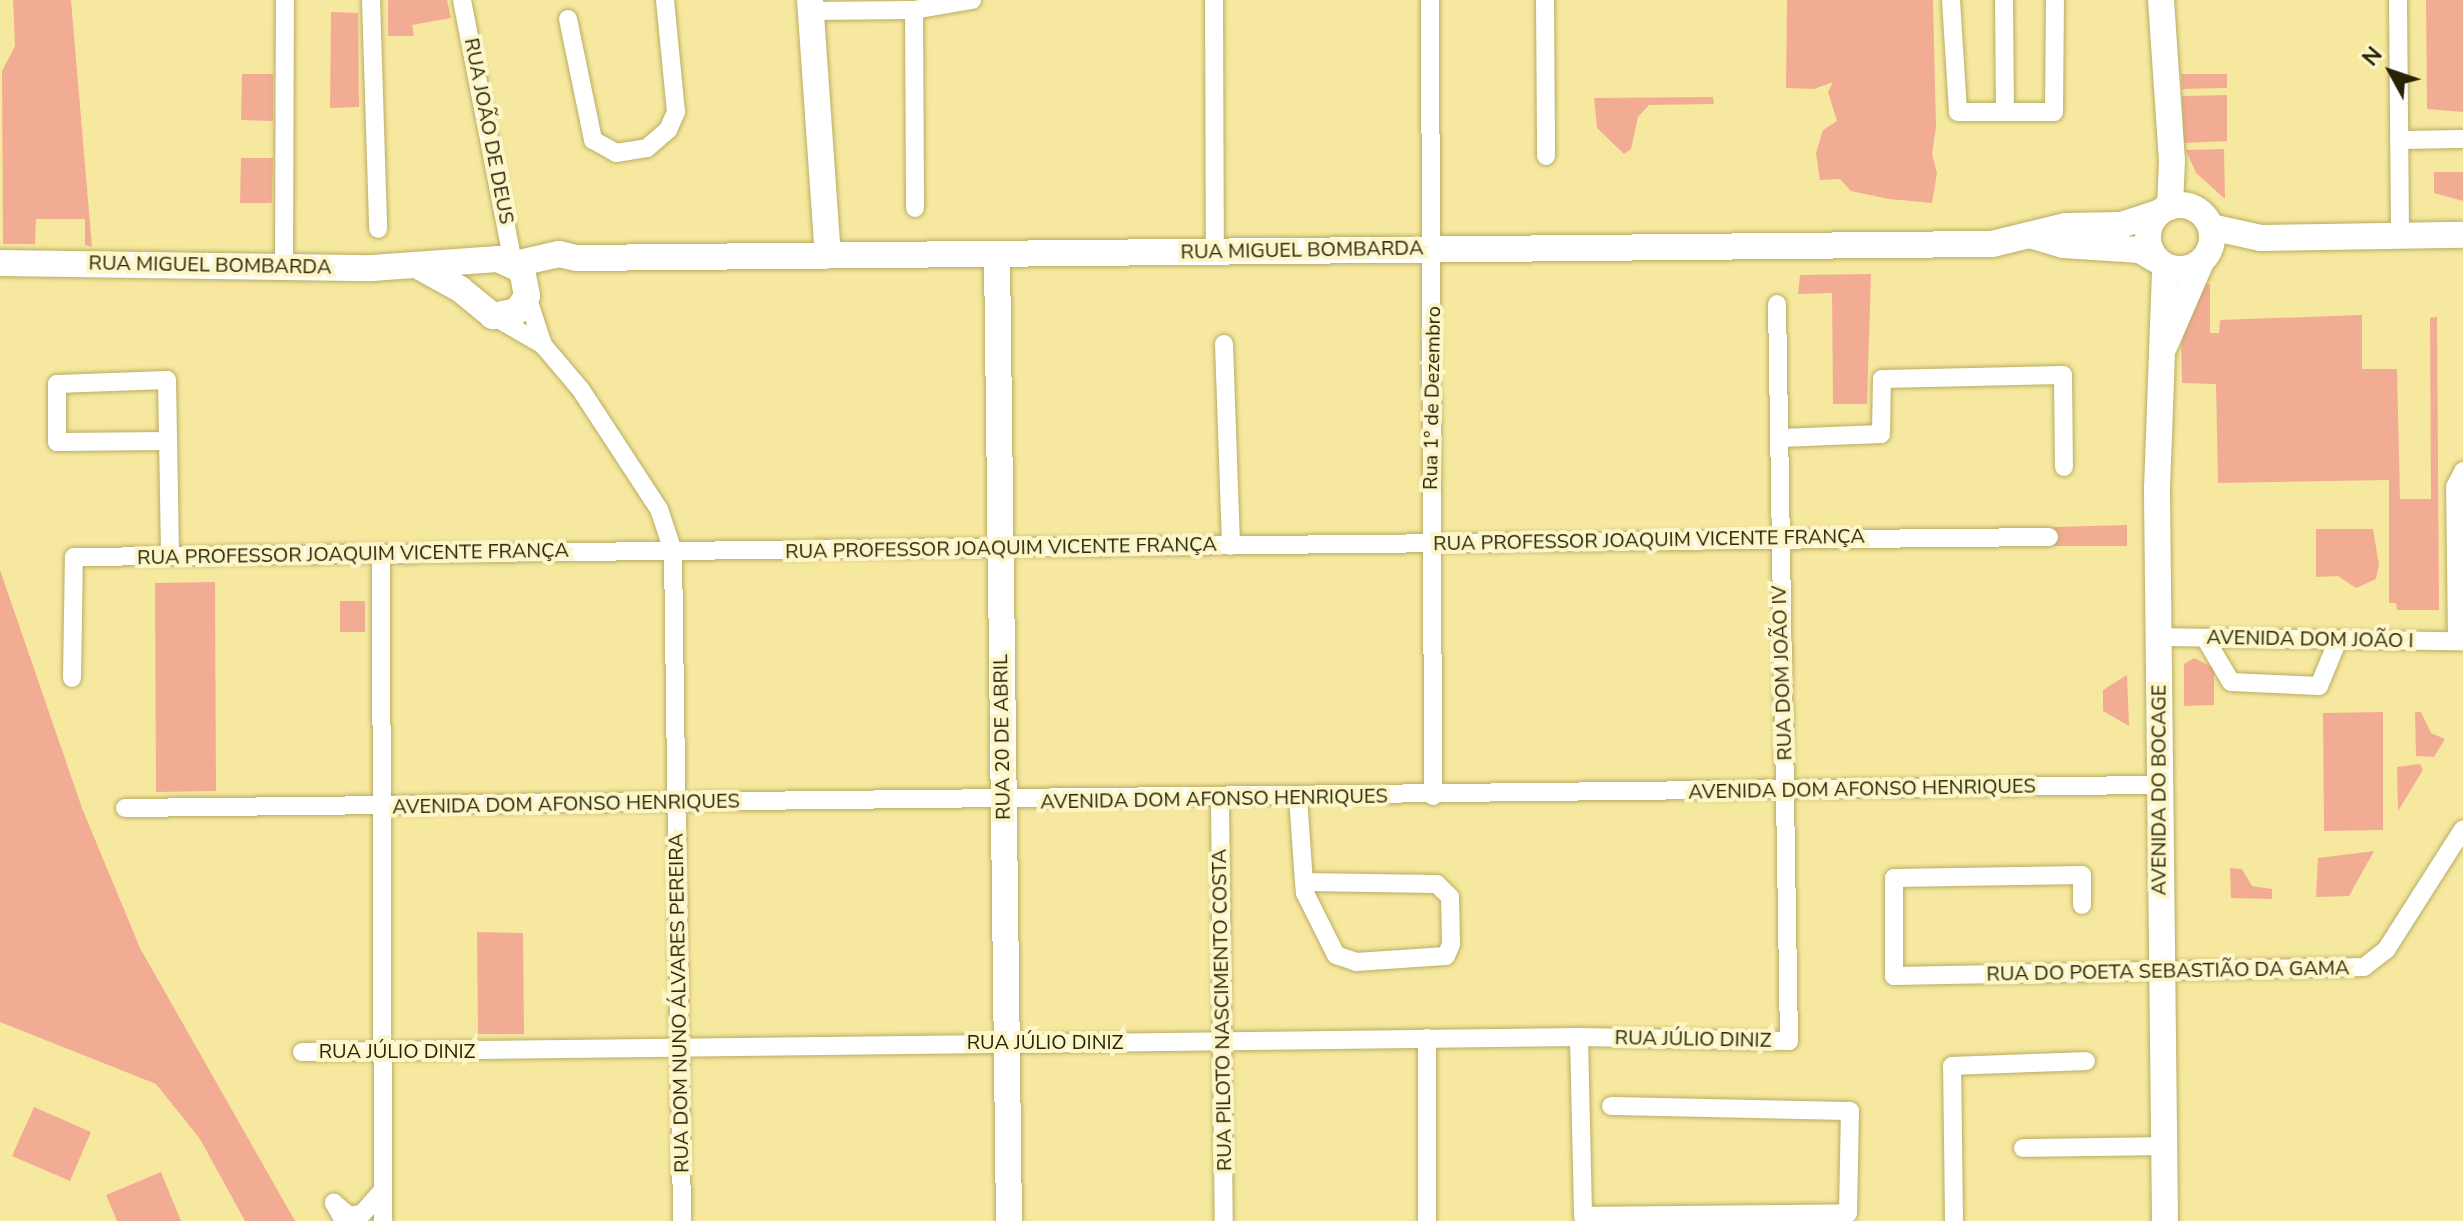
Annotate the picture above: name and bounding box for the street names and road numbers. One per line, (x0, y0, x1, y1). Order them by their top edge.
street label: RUA JOÃO DE DEUS (459, 36, 519, 226)
street label: RUA MIGUEL BOMBARDA (1180, 236, 1424, 264)
street label: RUA MIGUEL BOMBARDA (88, 251, 332, 279)
street label: Rua 1º de Dezembro (1418, 306, 1446, 490)
street label: RUA PROFESSOR JOAQUIM VICENTE FRANÇA (1433, 524, 1865, 556)
street label: RUA PROFESSOR JOAQUIM VICENTE FRANÇA (785, 532, 1217, 564)
street label: RUA PROFESSOR JOAQUIM VICENTE FRANÇA (137, 538, 569, 570)
street label: RUA DOM JOÃO IV (1767, 585, 1797, 761)
street label: AVENIDA DOM JOÃO I (2206, 625, 2414, 653)
street label: RUA 20 DE ABRIL (989, 654, 1015, 820)
street label: AVENIDA DO BOCAGE (2147, 685, 2171, 895)
street label: AVENIDA DOM AFONSO HENRIQUES (1688, 774, 2036, 804)
street label: AVENIDA DOM AFONSO HENRIQUES (1040, 784, 1388, 814)
street label: AVENIDA DOM AFONSO HENRIQUES (392, 789, 740, 819)
street label: RUA DOM NUNO ÁLVARES PEREIRA (664, 833, 694, 1173)
street label: RUA PILOTO NASCIMENTO COSTA (1207, 849, 1237, 1171)
street label: RUA DO POETA SEBASTIÃO DA GAMA (1986, 956, 2350, 986)
street label: RUA JÚLIO DINIZ (1614, 1026, 1772, 1052)
street label: RUA JÚLIO DINIZ (967, 1030, 1123, 1054)
street label: RUA JÚLIO DINIZ (319, 1039, 475, 1063)

